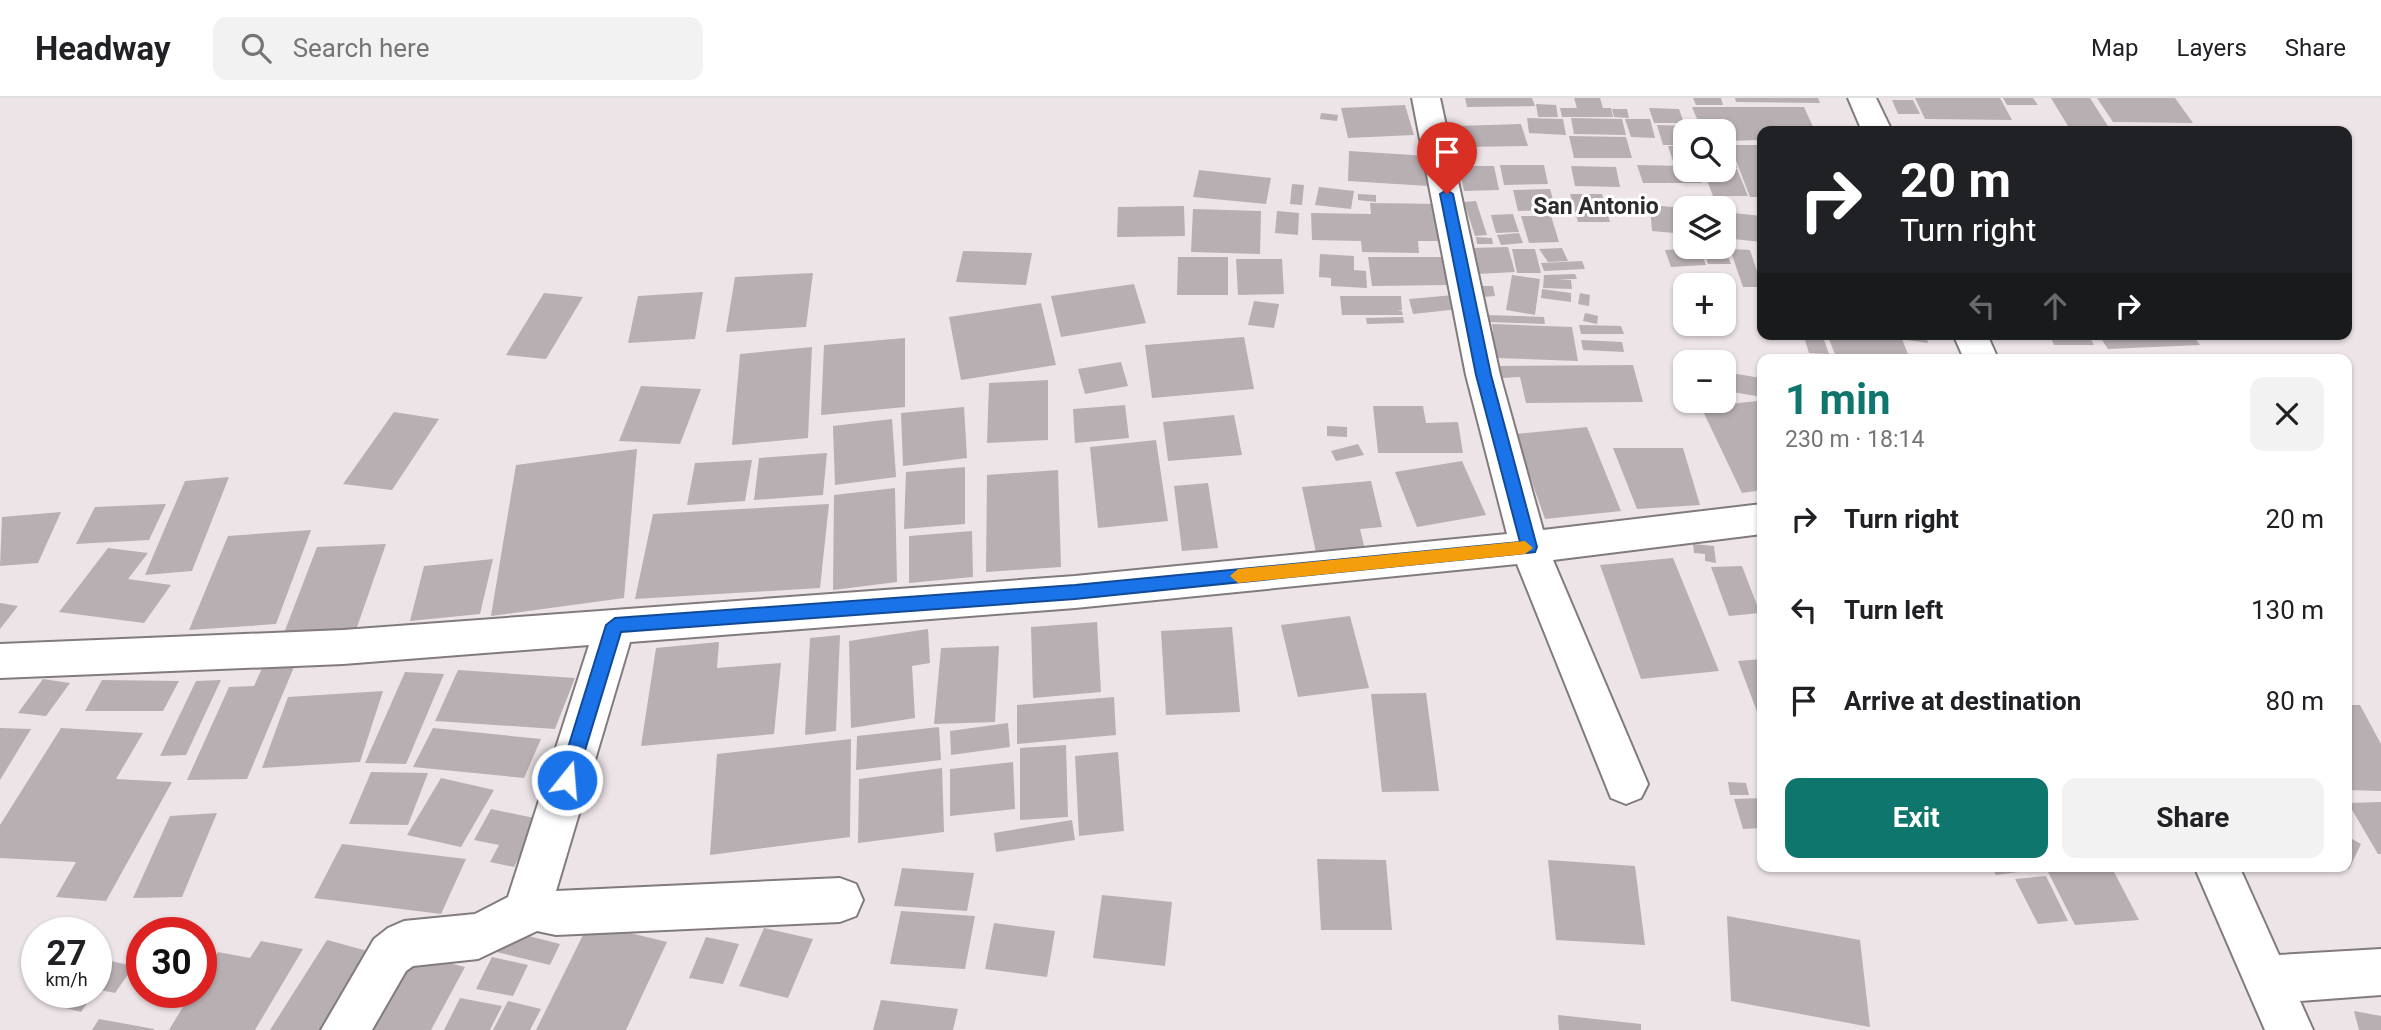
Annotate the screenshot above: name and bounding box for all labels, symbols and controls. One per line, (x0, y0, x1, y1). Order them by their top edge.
search box (213, 17, 703, 80)
text: Headway (35, 29, 171, 68)
icon: search (237, 29, 275, 67)
text: Search here (293, 33, 429, 63)
text: Map (2091, 34, 2139, 62)
text: Layers (2177, 34, 2247, 62)
text: Share (2285, 34, 2346, 62)
map controls (1673, 119, 1736, 413)
button: search (1673, 119, 1736, 182)
pin (1417, 122, 1477, 194)
icon: arrive (1428, 133, 1466, 171)
text: 20 m (1900, 152, 2011, 209)
icon: right (1785, 154, 1876, 245)
district label: San Antonio (1533, 193, 1659, 220)
button: layers (1673, 196, 1736, 259)
text: Turn right (1900, 211, 2036, 249)
button: + (1673, 273, 1736, 336)
icon: left (1963, 287, 2001, 325)
icon: ahead (2036, 287, 2074, 325)
icon: right (2109, 287, 2147, 325)
button: − (1673, 350, 1736, 413)
text: 1 min (1785, 375, 1891, 424)
button: close (2250, 377, 2324, 451)
text: 230 m · 18:14 (1785, 426, 1924, 453)
icon: right (1785, 500, 1823, 538)
text: Turn right (1844, 504, 1959, 534)
text: 20 m (2266, 504, 2324, 534)
icon: left (1785, 591, 1823, 629)
text: Turn left (1844, 595, 1943, 625)
text: 130 m (2251, 595, 2324, 625)
icon: arrive (1785, 682, 1823, 720)
text: Arrive at destination (1844, 686, 2081, 716)
text: 80 m (2266, 686, 2324, 716)
position arrow (530, 743, 604, 817)
button: Exit (1785, 778, 2048, 858)
button: Share (2062, 778, 2324, 858)
speed limit sign: 30 (126, 917, 217, 1008)
text: 27 (46, 933, 87, 974)
text: km/h (45, 969, 88, 990)

